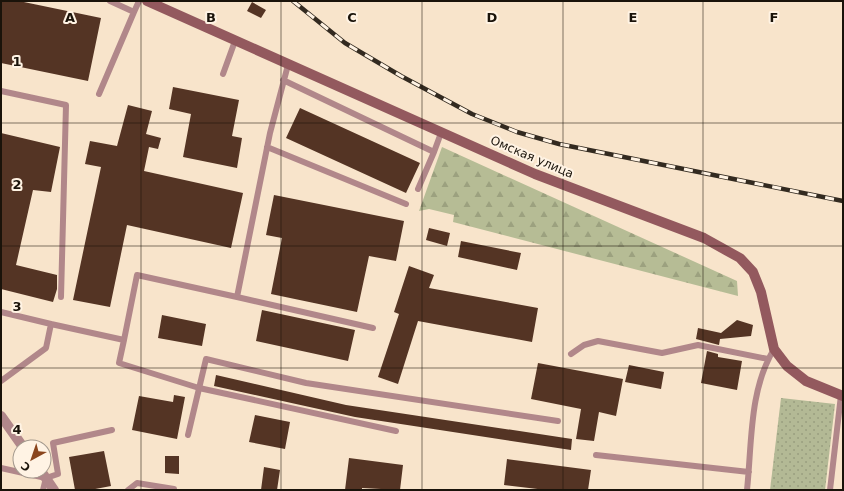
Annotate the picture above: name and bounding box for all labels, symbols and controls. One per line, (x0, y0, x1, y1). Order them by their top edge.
text: A (65, 10, 75, 25)
text: B (206, 10, 216, 25)
text: C (347, 10, 357, 25)
text: D (487, 10, 498, 25)
text: E (629, 10, 637, 25)
text: F (770, 10, 778, 25)
text: 1 (12, 54, 22, 69)
street label: Омская улица (488, 133, 576, 181)
text: 2 (12, 177, 22, 192)
text: 3 (12, 299, 22, 314)
text: 4 (12, 422, 22, 437)
north arrow (12, 439, 52, 479)
text: С (19, 459, 33, 474)

